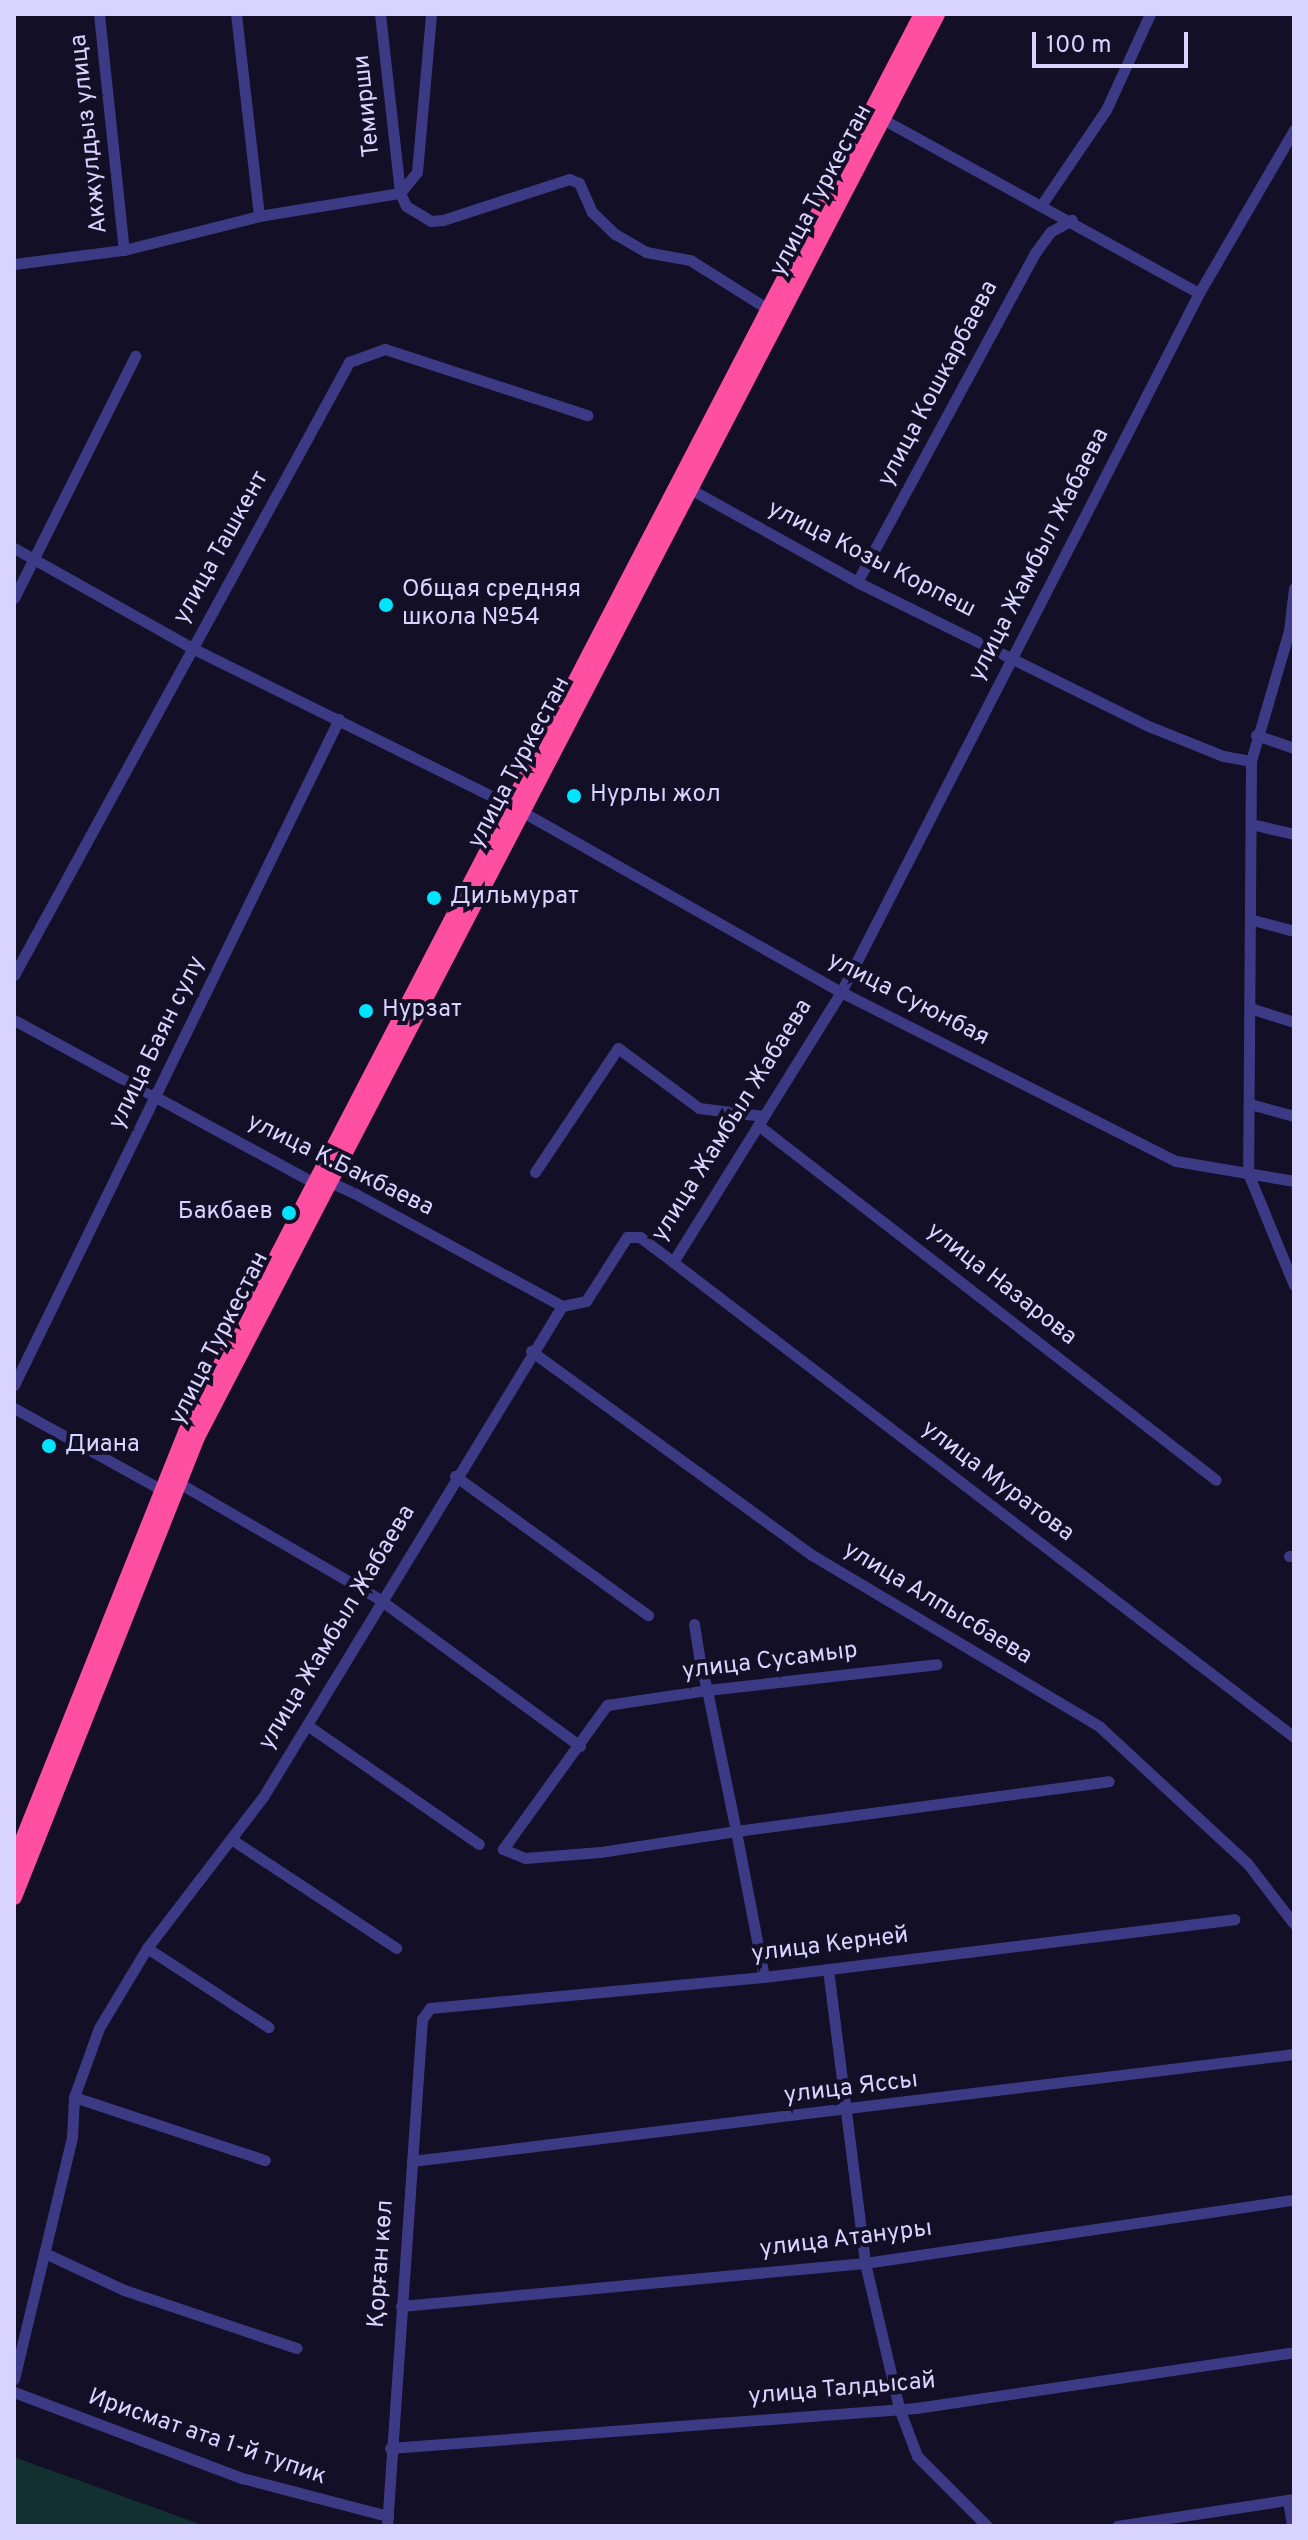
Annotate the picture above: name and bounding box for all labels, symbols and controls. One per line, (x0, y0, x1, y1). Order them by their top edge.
scale bar (1036, 16, 1192, 66)
text: 100 m (1046, 31, 1112, 61)
street label: Акжулдыз улица (65, 33, 115, 235)
street label: Темирши (348, 53, 388, 159)
street label: улица Туркестан (764, 100, 880, 282)
street label: улица Кошкарбаева (873, 276, 1005, 492)
street label: улица Жамбыл Жабаева (963, 423, 1117, 687)
street label: улица Ташкент (168, 466, 276, 630)
street label: улица Козы Корпеш (762, 495, 980, 625)
place label: Общая средняя школа №54 (402, 577, 581, 633)
marker: Общая средняя школа №54 (377, 596, 395, 614)
street label: улица Туркестан (462, 672, 578, 854)
place label: Нурлы жол (590, 782, 721, 810)
marker: Нурлы жол (565, 787, 583, 805)
place label: Дильмурат (450, 884, 579, 912)
marker: Дильмурат (425, 889, 443, 907)
street label: улица Суюнбая (822, 947, 994, 1053)
street label: улица Баян сулу (104, 952, 212, 1134)
street label: улица Жамбыл Жабаева (646, 994, 820, 1248)
place label: Нурзат (382, 997, 462, 1025)
marker: Нурзат (357, 1002, 375, 1020)
street label: улица К.Бакбаева (242, 1108, 438, 1224)
place label: Бакбаев (178, 1199, 273, 1227)
marker: Бакбаев (280, 1204, 298, 1222)
street label: улица Назарова (920, 1217, 1082, 1353)
street label: улица Туркестан (164, 1247, 276, 1431)
street label: улица Муратова (915, 1415, 1079, 1549)
place label: Диана (65, 1432, 140, 1460)
marker: Диана (40, 1437, 58, 1455)
street label: улица Жамбыл Жабаева (253, 1500, 423, 1756)
street label: улица Алпысбаева (837, 1536, 1037, 1672)
street label: улица Сусамыр (681, 1637, 859, 1687)
street label: улица Керней (750, 1922, 910, 1970)
street label: улица Яссы (782, 2066, 920, 2112)
street label: Қорған көл (363, 2199, 401, 2329)
street label: улица Атануры (758, 2215, 934, 2265)
street label: улица Талдысай (747, 2367, 937, 2413)
street label: Ирисмат ата 1-й тупик (84, 2384, 330, 2492)

